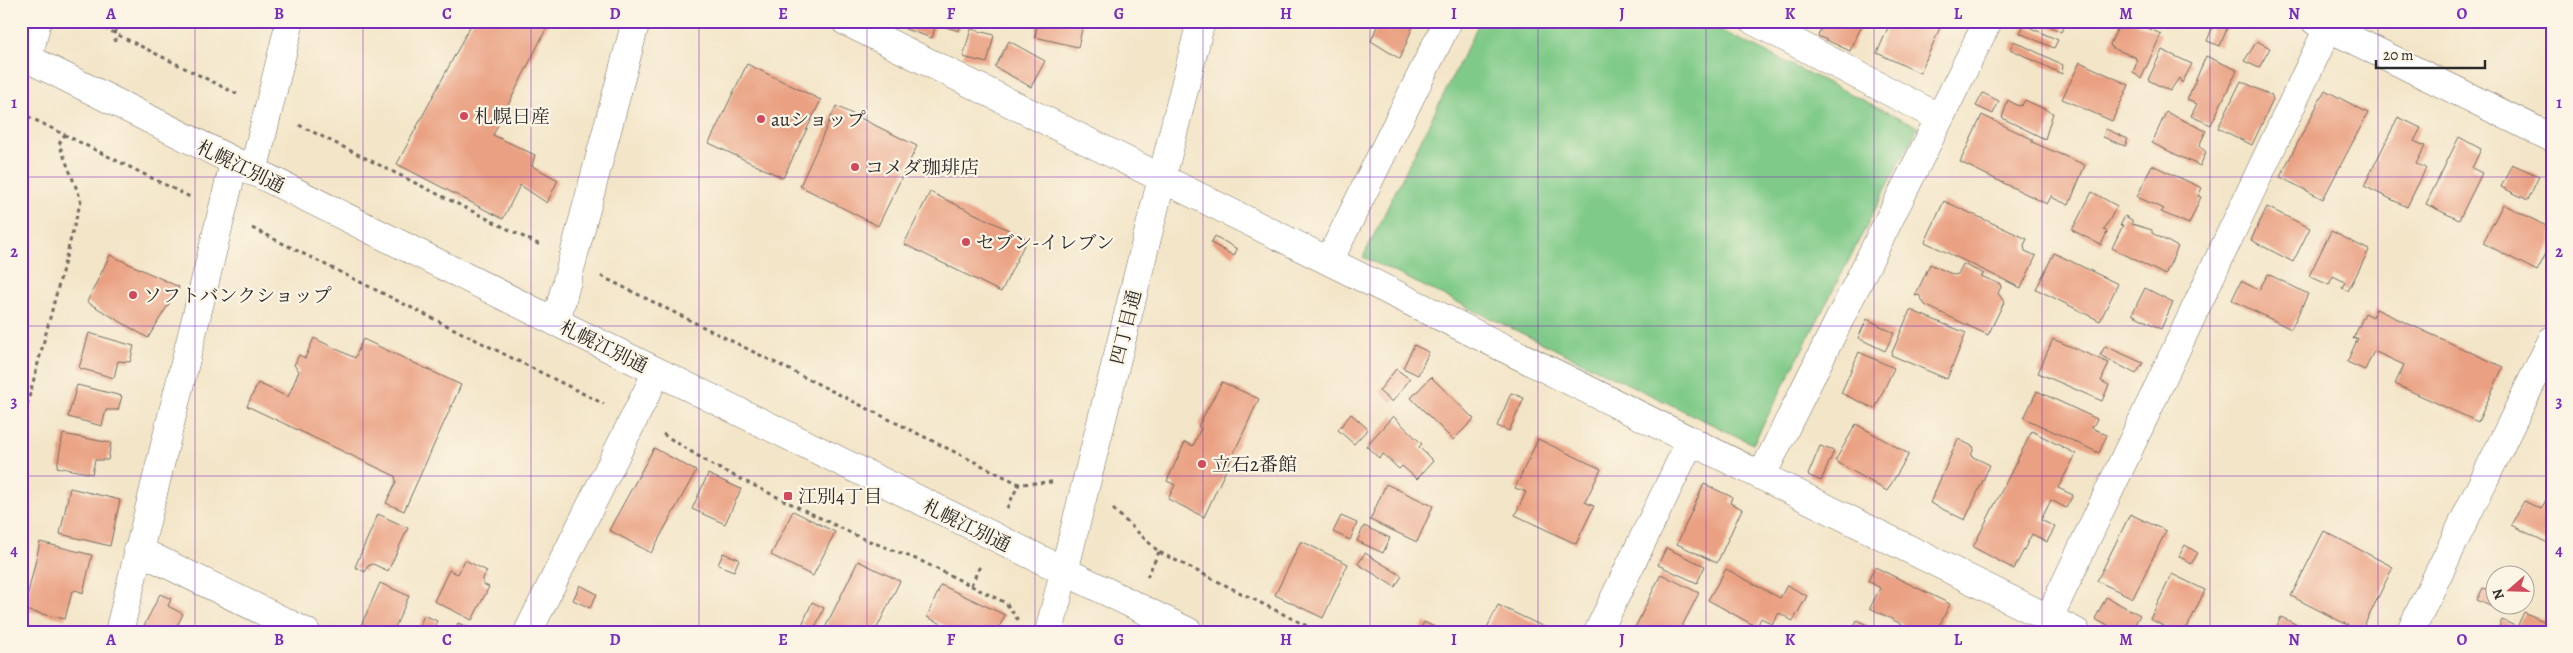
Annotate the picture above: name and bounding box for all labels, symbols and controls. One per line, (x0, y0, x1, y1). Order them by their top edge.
text: A (105, 3, 117, 25)
text: B (274, 3, 284, 25)
text: C (442, 3, 452, 25)
text: D (609, 3, 621, 25)
text: E (778, 3, 788, 25)
text: F (947, 3, 956, 25)
text: G (1114, 3, 1124, 25)
text: H (1280, 3, 1292, 25)
text: I (1451, 3, 1457, 25)
text: J (1619, 3, 1625, 25)
text: K (1785, 3, 1796, 25)
text: L (1954, 3, 1963, 25)
text: M (2119, 3, 2133, 25)
text: N (2288, 3, 2300, 25)
text: O (2457, 3, 2468, 25)
scale bar (2376, 38, 2484, 70)
text: 20 m (2383, 45, 2414, 65)
text: 1 (11, 92, 17, 114)
text: 1 (2556, 92, 2562, 114)
place label: 札幌日産 (474, 104, 550, 130)
place label: auショップ (771, 107, 866, 133)
marker: 札幌日産 (458, 110, 470, 122)
marker: auショップ (755, 113, 767, 125)
street label: 札幌江別通 (192, 134, 289, 199)
place label: コメダ珈琲店 (865, 155, 979, 181)
marker: コメダ珈琲店 (849, 161, 861, 173)
place label: セブン-イレブン (976, 230, 1115, 256)
marker: セブン-イレブン (960, 236, 972, 248)
text: 2 (10, 241, 18, 263)
text: 2 (2555, 241, 2563, 263)
place label: ソフトバンクショップ (143, 283, 332, 309)
street label: 四丁目通 (1104, 287, 1148, 367)
marker: ソフトバンクショップ (127, 289, 139, 301)
street label: 札幌江別通 (555, 314, 652, 379)
text: 3 (11, 391, 18, 413)
text: 3 (2556, 391, 2563, 413)
place label: 立石2番館 (1212, 452, 1297, 478)
marker: 立石2番館 (1196, 458, 1208, 470)
place label: 江別4丁目 (798, 484, 883, 510)
marker: 江別4丁目 (782, 490, 794, 502)
street label: 札幌江別通 (918, 493, 1015, 558)
text: 4 (10, 540, 18, 562)
text: 4 (2555, 540, 2563, 562)
north arrow (2486, 566, 2536, 616)
text: N (2488, 586, 2509, 602)
text: A (105, 629, 117, 651)
text: B (274, 629, 284, 651)
text: C (442, 629, 452, 651)
text: D (609, 629, 621, 651)
text: E (778, 629, 788, 651)
text: F (947, 629, 956, 651)
text: G (1114, 629, 1124, 651)
text: H (1280, 629, 1292, 651)
text: I (1451, 629, 1457, 651)
text: J (1619, 629, 1625, 651)
text: K (1785, 629, 1796, 651)
text: L (1954, 629, 1963, 651)
text: M (2119, 629, 2133, 651)
text: N (2288, 629, 2300, 651)
text: O (2457, 629, 2468, 651)

